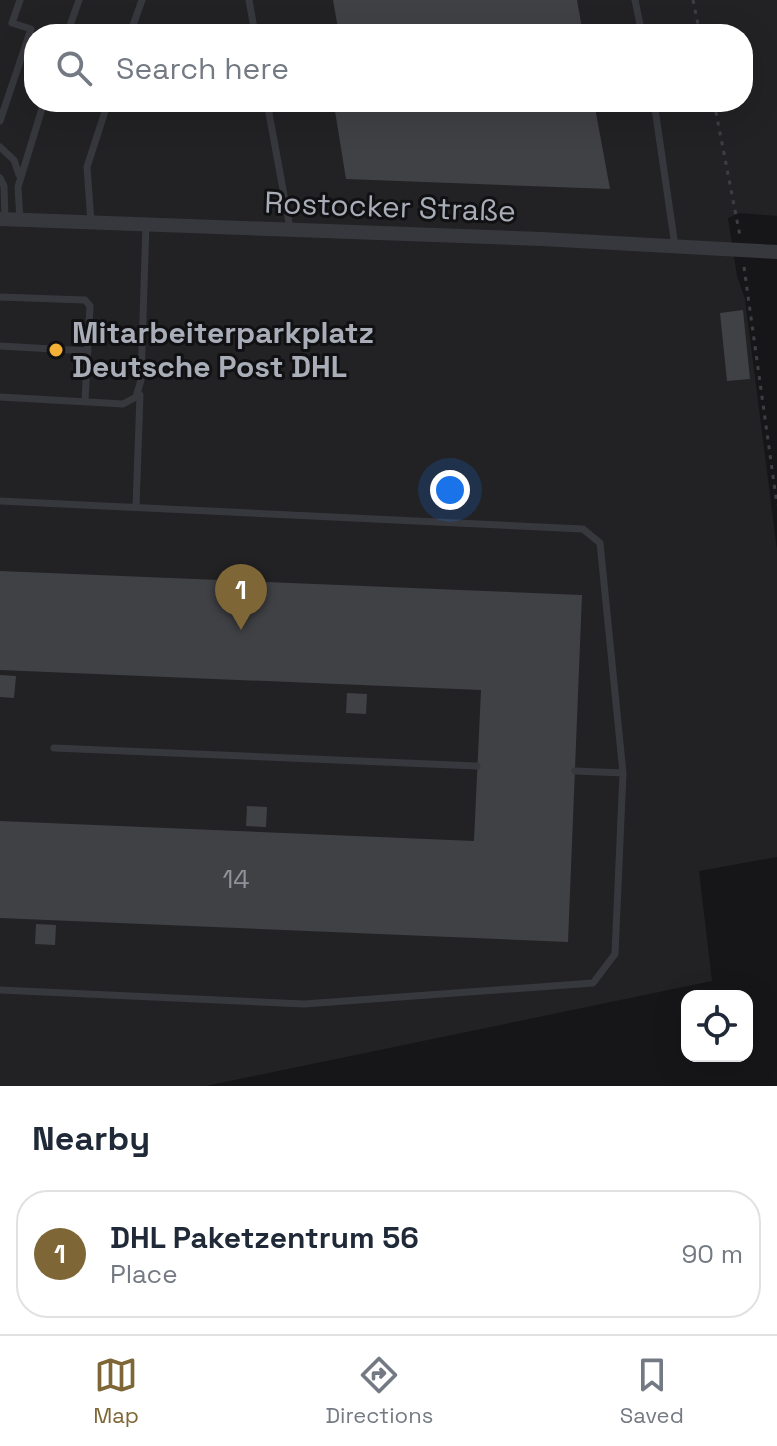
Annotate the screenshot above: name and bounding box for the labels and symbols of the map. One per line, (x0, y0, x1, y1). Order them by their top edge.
street label: Rostocker Straße (264, 183, 516, 230)
place label: Mitarbeiterparkplatz Deutsche Post DHL (72, 313, 374, 386)
marker: Mitarbeiterparkplatz Deutsche Post DHL (47, 341, 65, 359)
your location (430, 470, 470, 510)
pin: 1 (215, 564, 267, 630)
house number: 14 (222, 862, 250, 896)

